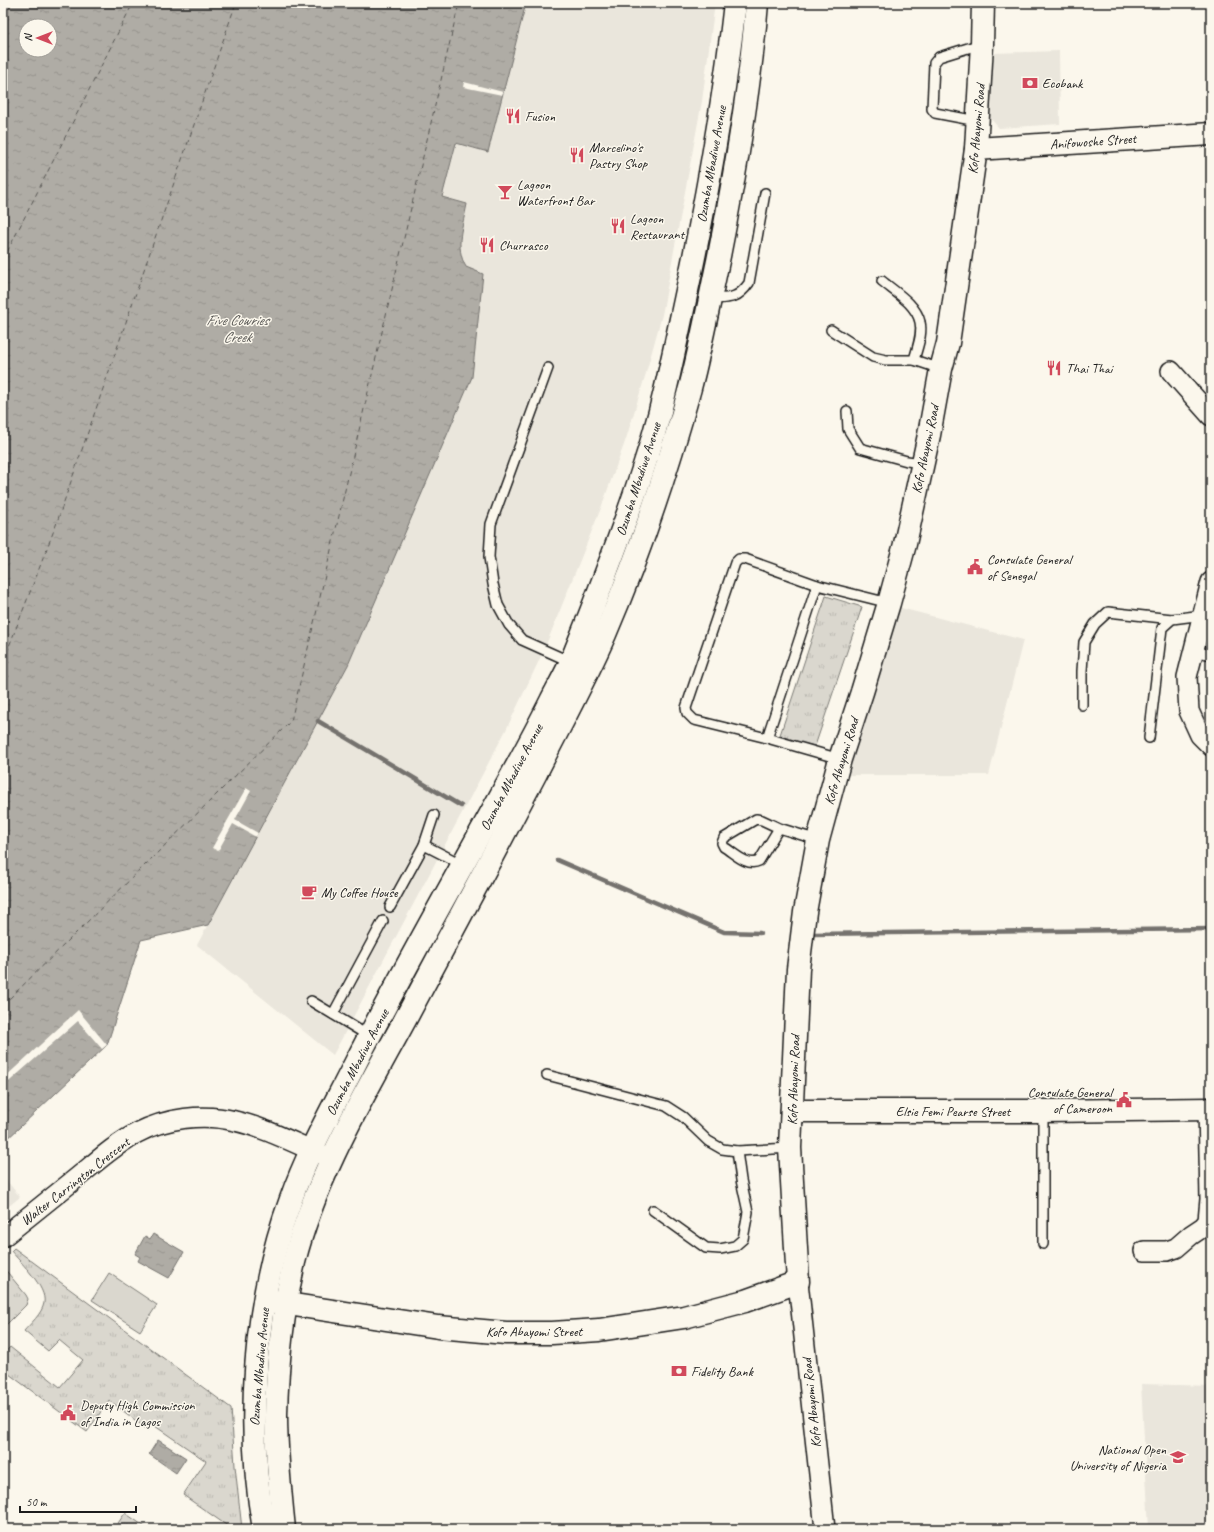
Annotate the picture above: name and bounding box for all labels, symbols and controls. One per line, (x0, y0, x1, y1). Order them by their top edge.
north arrow (18, 18, 58, 58)
text: N (21, 32, 35, 41)
bank icon: Ecobank (1021, 74, 1039, 92)
place label: Ecobank (1042, 75, 1084, 92)
street label: Kofo Abayomi Road (964, 81, 989, 175)
street label: Ozumba Mbadiwe Avenue (693, 103, 730, 224)
restaurant icon: Fusion (504, 107, 522, 125)
place label: Fusion (525, 108, 556, 125)
street label: Anifowoshe Street (1049, 130, 1138, 153)
place label: Marcelino's Pastry Shop (589, 139, 648, 172)
restaurant icon: Marcelino's Pastry Shop (568, 146, 586, 164)
place label: Lagoon Waterfront Bar (517, 176, 596, 209)
bar icon: Lagoon Waterfront Bar (496, 183, 514, 201)
place label: Lagoon Restaurant (630, 210, 686, 243)
restaurant icon: Lagoon Restaurant (609, 217, 627, 235)
restaurant icon: Churrasco (478, 236, 496, 254)
place label: Churrasco (499, 237, 549, 254)
water label: Five Cowries Creek (206, 311, 271, 347)
restaurant icon: Thai Thai (1045, 359, 1063, 377)
place label: Thai Thai (1066, 360, 1115, 377)
street label: Kofo Abayomi Road (908, 401, 944, 495)
street label: Ozumba Mbadiwe Avenue (612, 419, 665, 538)
place label: Consulate General of Senegal (987, 551, 1074, 584)
public building icon: Consulate General of Senegal (966, 558, 984, 576)
street label: Kofo Abayomi Road (820, 713, 863, 807)
street label: Ozumba Mbadiwe Avenue (476, 720, 547, 833)
cafe icon: My Coffee House (300, 883, 318, 901)
place label: My Coffee House (321, 884, 399, 901)
street label: Ozumba Mbadiwe Avenue (322, 1005, 393, 1118)
street label: Kofo Abayomi Road (783, 1032, 804, 1125)
place label: Consulate General of Cameroon (1028, 1084, 1115, 1117)
public building icon: Consulate General of Cameroon (1115, 1091, 1133, 1109)
street label: Elsie Femi Pearse Street (896, 1103, 1012, 1120)
street label: Walter Carrington Crescent (17, 1133, 134, 1229)
street label: Ozumba Mbadiwe Avenue (246, 1306, 273, 1427)
street label: Kofo Abayomi Street (486, 1323, 583, 1340)
street label: Kofo Abayomi Road (798, 1355, 825, 1449)
bank icon: Fidelity Bank (670, 1362, 688, 1380)
place label: Fidelity Bank (691, 1363, 754, 1380)
place label: Deputy High Commission of India in Lagos (80, 1397, 195, 1430)
public building icon: Deputy High Commission of India in Lagos (59, 1404, 77, 1422)
place label: National Open University of Nigeria (1070, 1441, 1167, 1474)
school or university icon: National Open University of Nigeria (1169, 1448, 1187, 1466)
scale bar (20, 1488, 136, 1514)
text: 50 m (26, 1494, 48, 1510)

